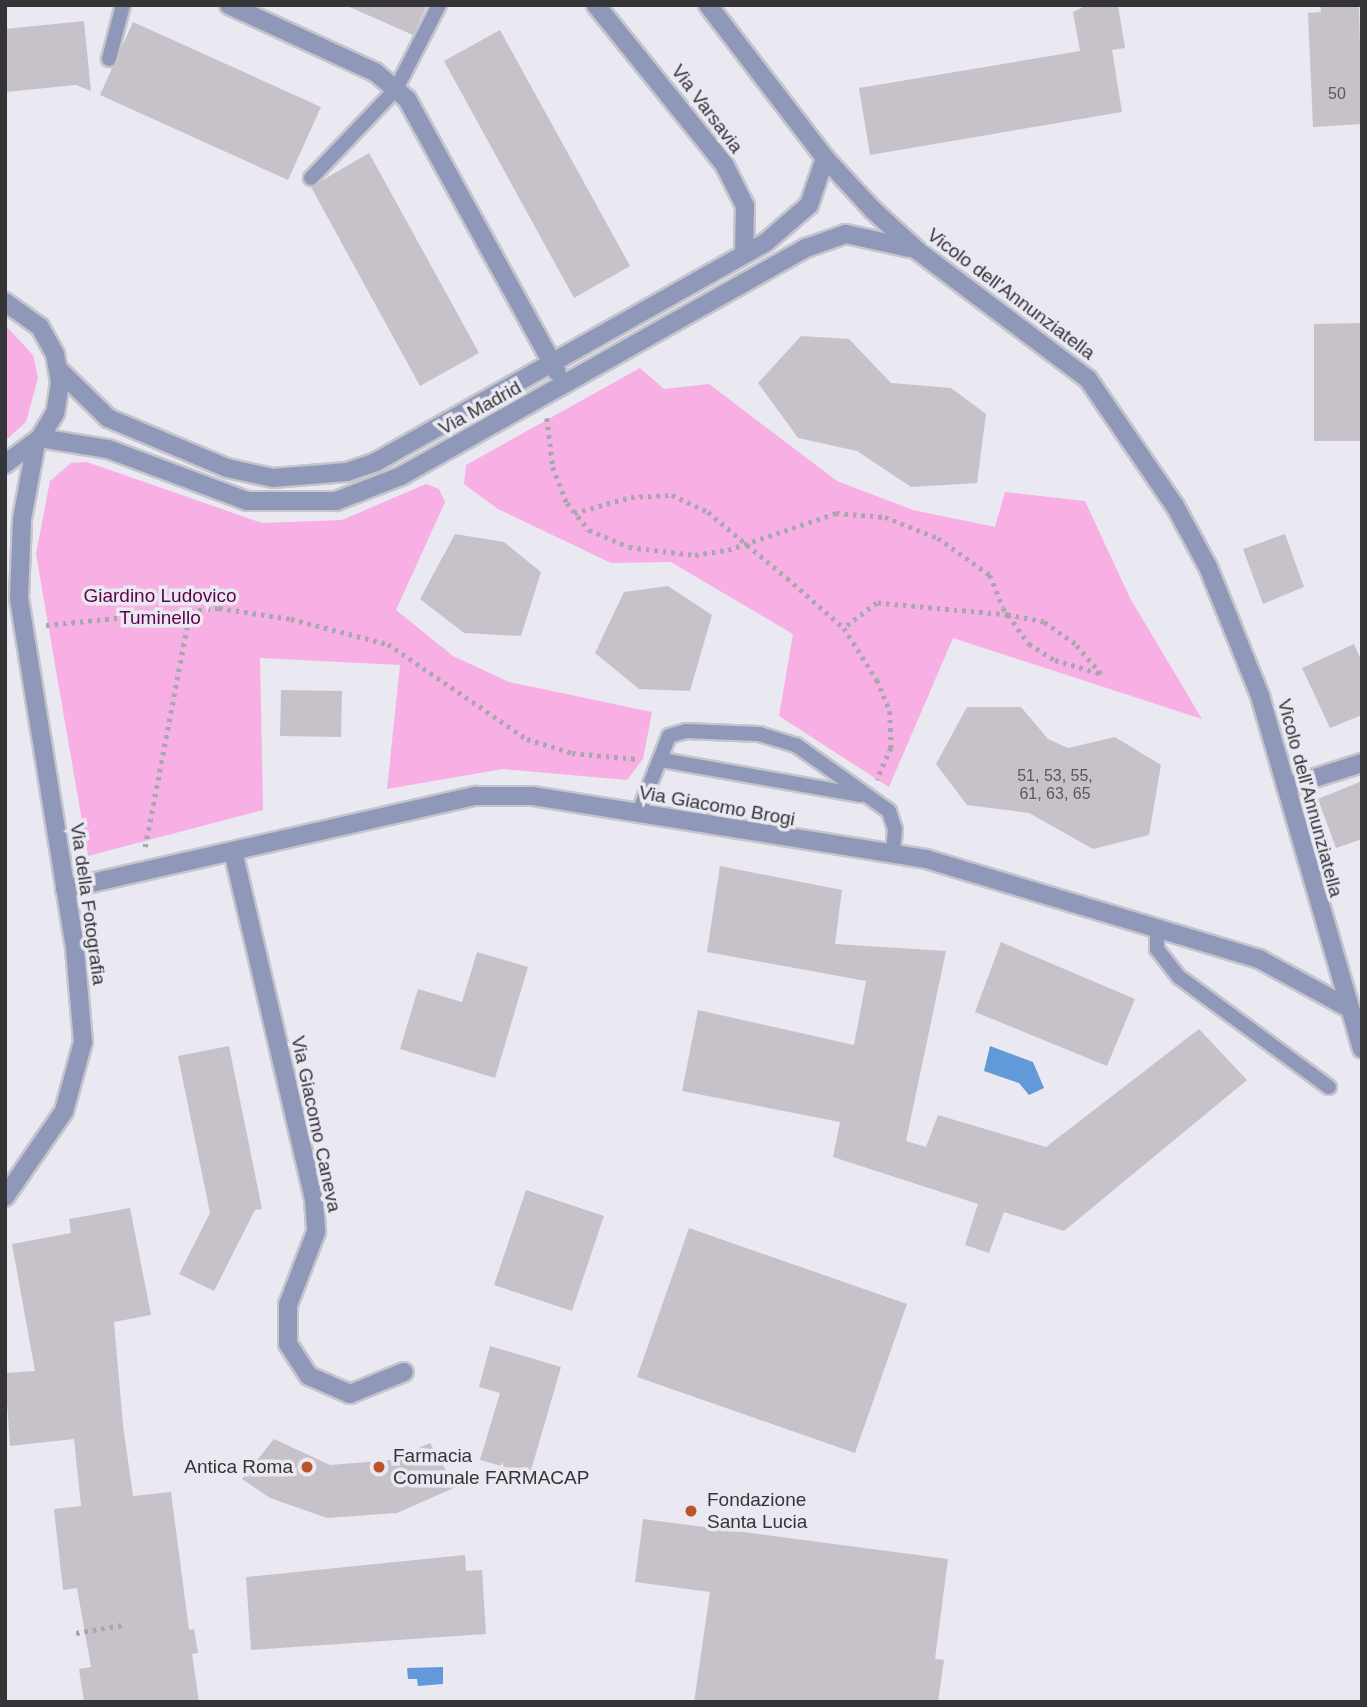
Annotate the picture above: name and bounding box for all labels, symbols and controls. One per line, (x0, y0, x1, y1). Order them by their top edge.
street label: Via Varsavia (666, 60, 748, 158)
house number: 50 (1328, 84, 1346, 104)
street label: Vicolo dell'Annunziatella (923, 224, 1099, 364)
street label: Via Madrid (435, 376, 525, 440)
park label: Giardino Ludovico Tuminello (83, 585, 237, 629)
street label: Vicolo dell'Annunziatella (1273, 697, 1347, 899)
house number: 51, 53, 55, 61, 63, 65 (1017, 766, 1093, 804)
street label: Via Giacomo Brogi (637, 781, 797, 831)
street label: Via della Fotografia (65, 822, 111, 986)
street label: Via Giacomo Caneva (286, 1034, 346, 1214)
place label: Farmacia Comunale FARMACAP (393, 1445, 589, 1489)
place label: Antica Roma (184, 1456, 293, 1478)
marker: Antica Roma (299, 1459, 315, 1475)
marker: Farmacia Comunale FARMACAP (371, 1459, 387, 1475)
place label: Fondazione Santa Lucia (707, 1489, 807, 1533)
marker: Fondazione Santa Lucia (681, 1501, 701, 1521)

